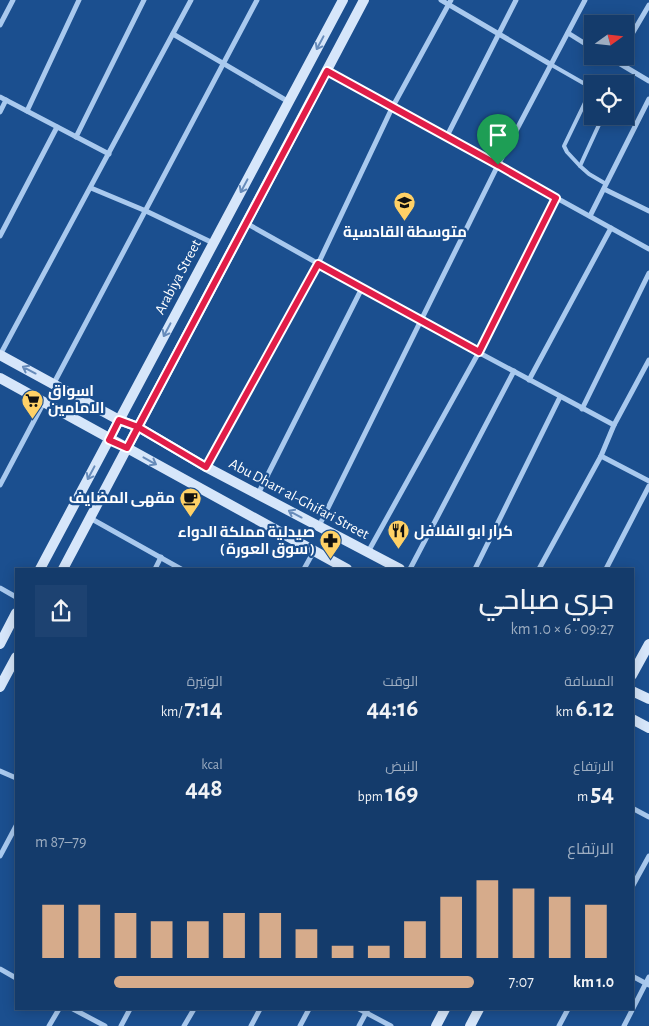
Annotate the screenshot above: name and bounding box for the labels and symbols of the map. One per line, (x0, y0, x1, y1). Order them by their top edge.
north arrow (584, 15, 634, 65)
one-way arrow (315, 35, 324, 50)
pin (477, 114, 519, 165)
one-way arrow (238, 179, 248, 193)
school or university icon: متوسطة القادسية (393, 191, 417, 222)
place label: متوسطة القادسية (343, 225, 467, 241)
street label: Arabiya Street (152, 237, 204, 317)
one-way arrow (162, 322, 171, 337)
one-way arrow (22, 365, 37, 374)
place label: اسواق الامامين (48, 384, 104, 417)
supermarket icon: اسواق الامامين (20, 388, 44, 419)
street label: Abu Dharr al-Ghifari Street (227, 456, 372, 542)
one-way arrow (142, 457, 157, 466)
one-way arrow (86, 466, 96, 481)
cafe icon: مقهى المضايف (179, 486, 203, 517)
place label: مقهى المضايف (69, 491, 175, 507)
one-way arrow (288, 508, 303, 518)
restaurant icon: كرار ابو الفلافل (386, 519, 410, 550)
place label: كرار ابو الفلافل (414, 524, 513, 540)
place label: صيدلية مملكة الدواء ( سوق العورة ) (178, 525, 315, 558)
pharmacy icon: صيدلية مملكة الدواء ( سوق العورة ) (319, 529, 343, 560)

